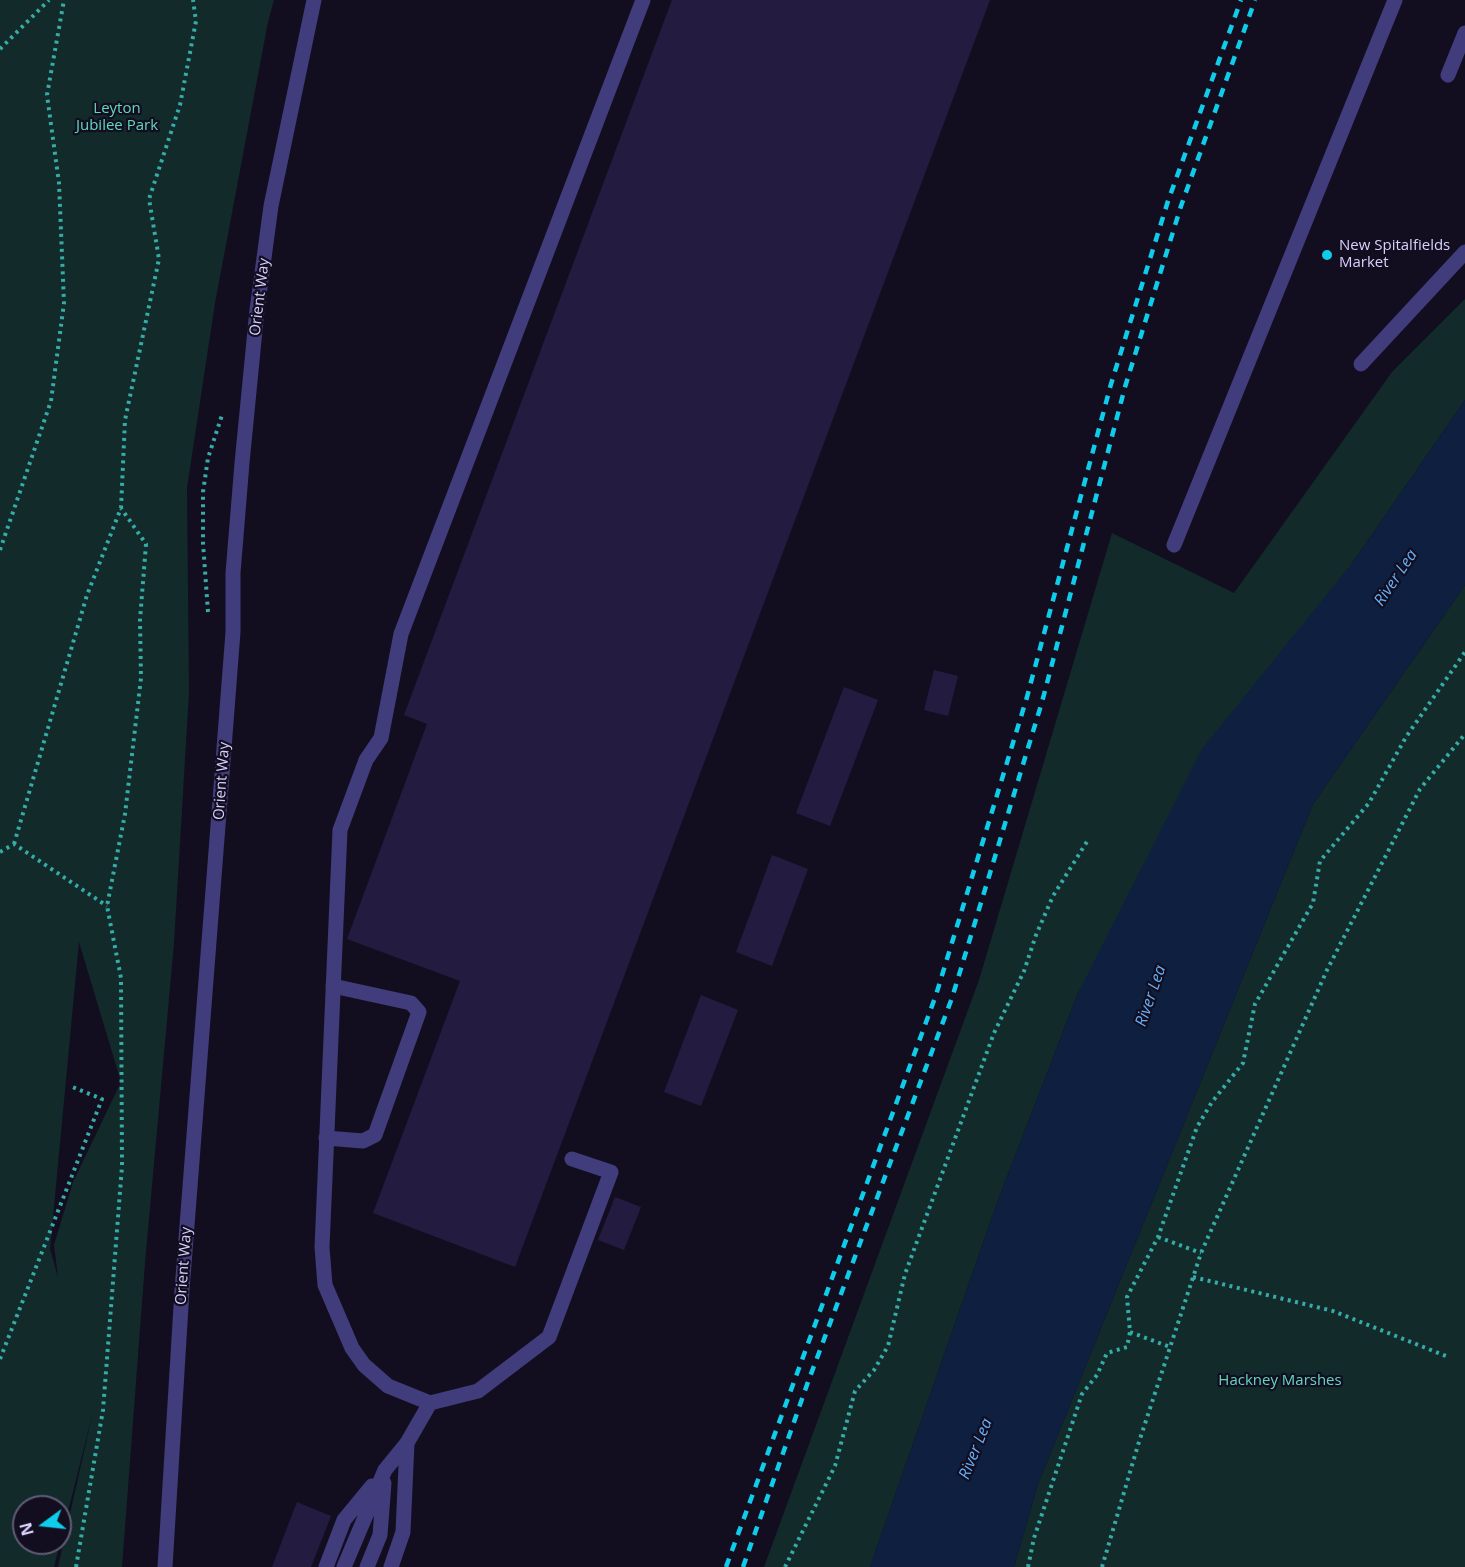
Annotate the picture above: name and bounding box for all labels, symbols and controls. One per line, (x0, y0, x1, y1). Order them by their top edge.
park label: Leyton Jubilee Park (76, 100, 158, 135)
place label: New Spitalfields Market (1339, 237, 1450, 272)
marker: New Spitalfields Market (1320, 248, 1334, 262)
street label: Orient Way (246, 257, 274, 337)
water label: River Lea (1370, 546, 1422, 610)
street label: Orient Way (210, 741, 234, 821)
water label: River Lea (1132, 963, 1170, 1029)
street label: Orient Way (172, 1226, 196, 1306)
park label: Hackney Marshes (1218, 1372, 1342, 1390)
water label: River Lea (955, 1416, 997, 1482)
north arrow (12, 1495, 72, 1555)
text: N (14, 1520, 39, 1538)

